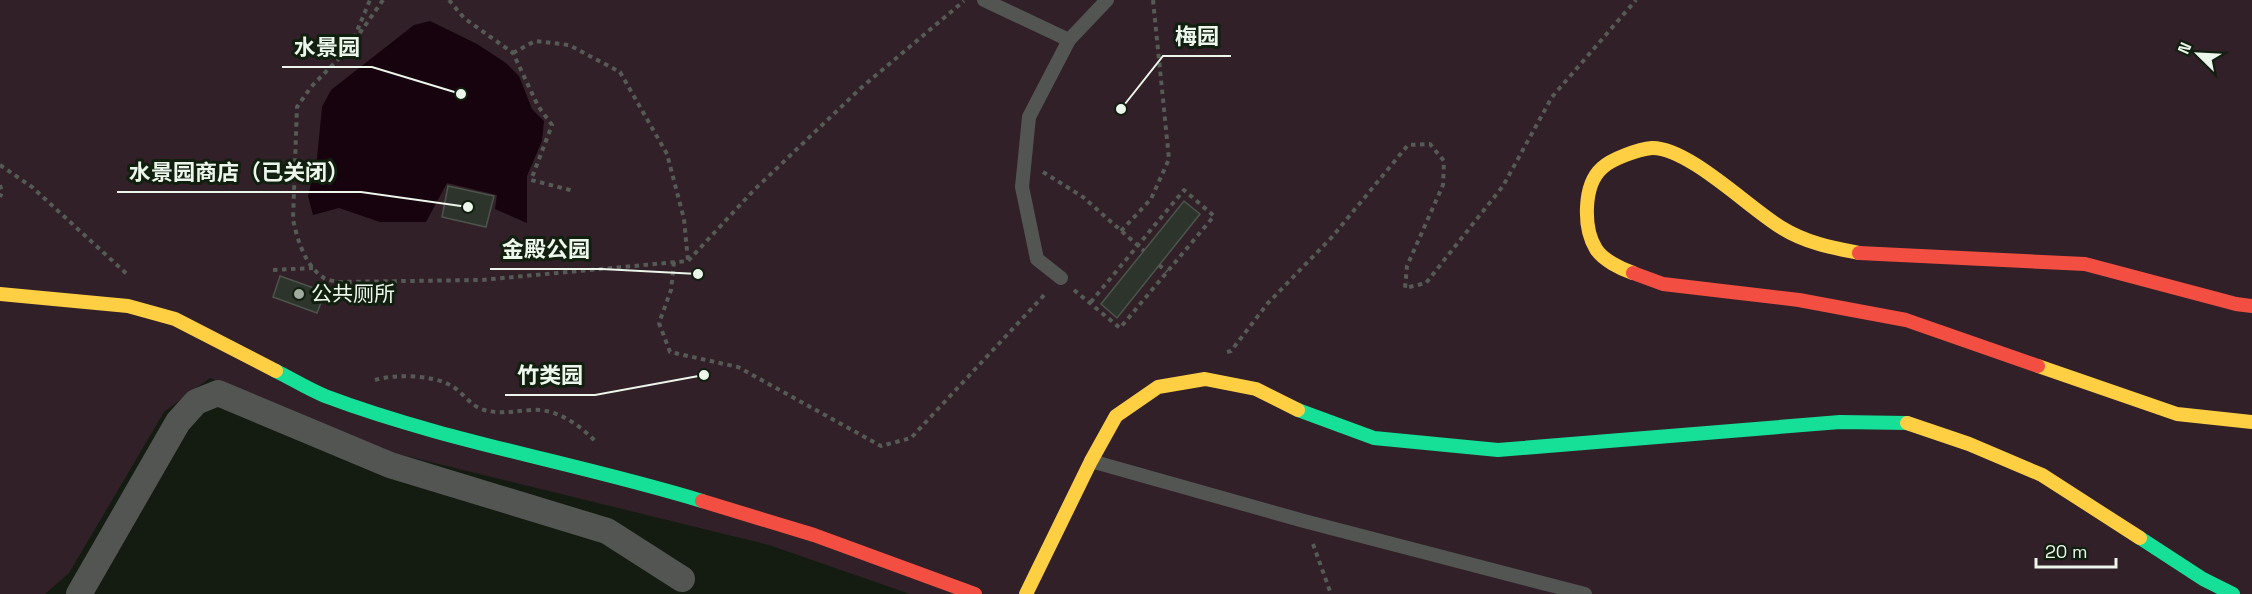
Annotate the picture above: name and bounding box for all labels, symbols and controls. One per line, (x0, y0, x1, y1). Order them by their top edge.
callout: 梅园 (1163, 16, 1231, 56)
text: 梅园 (1175, 22, 1219, 50)
north arrow (2168, 24, 2228, 84)
callout: 水景园 (282, 27, 372, 67)
text: 水景园 (294, 33, 360, 61)
text: N (2173, 39, 2197, 57)
callout: 水景园商店（已关闭） (117, 152, 361, 192)
text: 水景园商店（已关闭） (129, 158, 349, 186)
callout: 金殿公园 (490, 229, 602, 269)
text: 金殿公园 (502, 235, 590, 263)
place label: 公共厕所 (311, 280, 395, 307)
marker: 公共厕所 (292, 287, 306, 301)
callout: 竹类园 (505, 355, 595, 395)
text: 竹类园 (517, 361, 583, 389)
scale bar (2036, 531, 2116, 569)
text: 20 m (2045, 540, 2088, 563)

